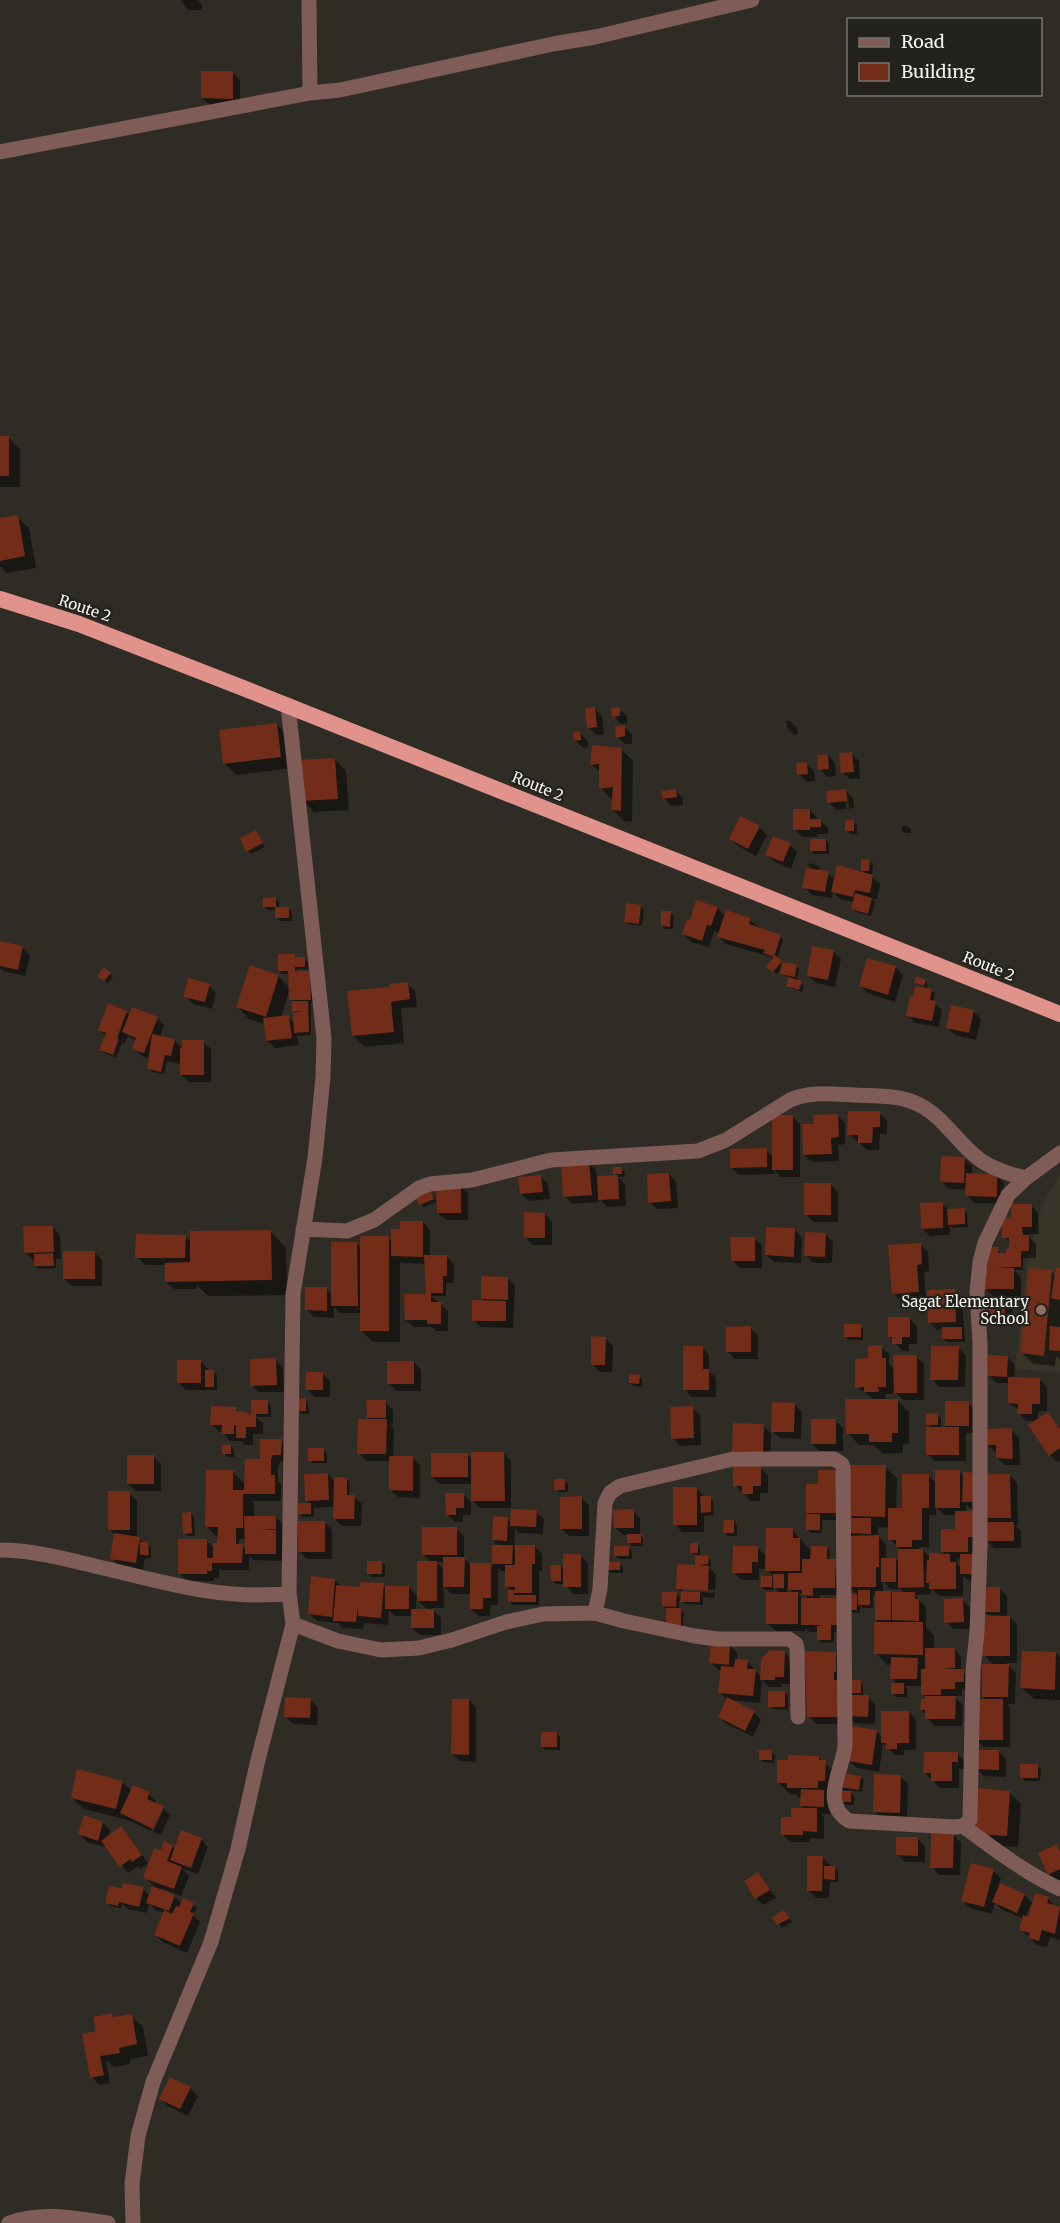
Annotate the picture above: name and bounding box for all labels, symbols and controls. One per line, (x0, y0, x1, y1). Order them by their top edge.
legend (847, 18, 1042, 96)
text: Road (901, 30, 945, 53)
text: Building (901, 60, 975, 83)
street label: Route 2 (56, 590, 114, 626)
street label: Route 2 (509, 767, 567, 805)
street label: Route 2 (960, 947, 1018, 985)
place label: Sagat Elementary School (901, 1292, 1029, 1328)
marker: Sagat Elementary School (1034, 1303, 1048, 1317)

